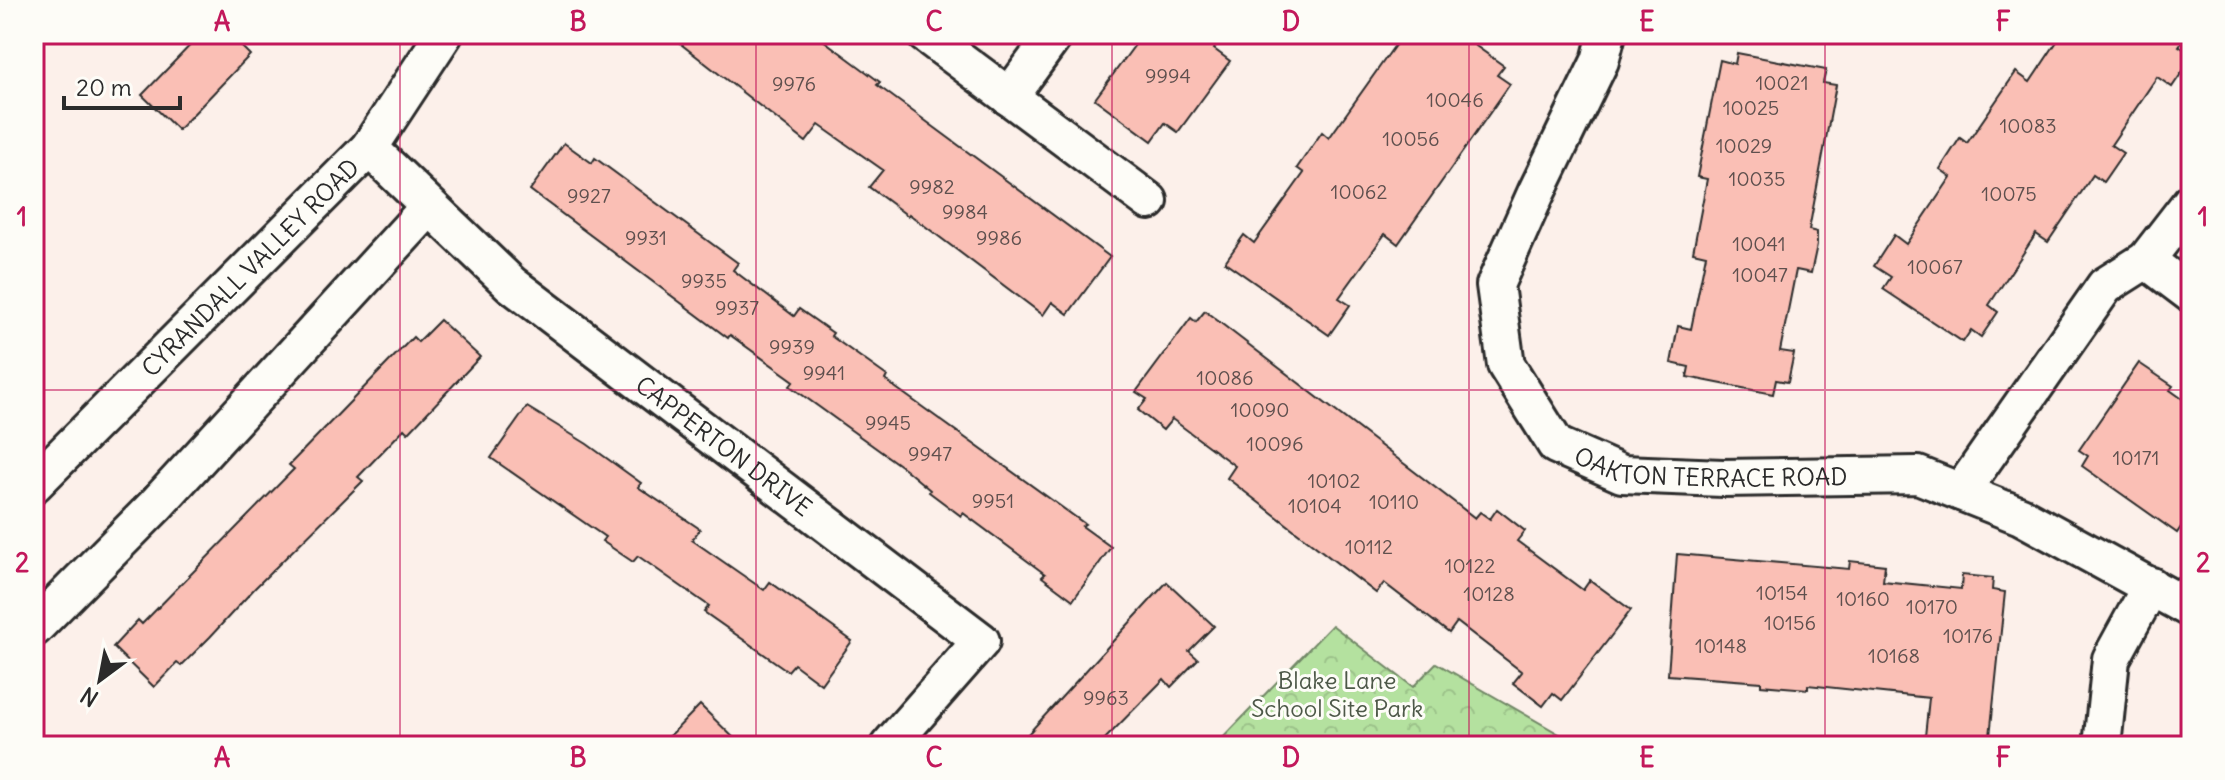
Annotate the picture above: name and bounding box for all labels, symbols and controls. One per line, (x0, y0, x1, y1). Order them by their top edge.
text: A (214, 5, 231, 38)
text: B (569, 5, 587, 38)
text: C (925, 5, 943, 38)
text: D (1282, 5, 1300, 38)
text: E (1639, 5, 1655, 38)
text: F (1996, 5, 2011, 38)
scale bar (64, 60, 180, 110)
house number: 9994 (1145, 63, 1191, 88)
house number: 10021 (1755, 70, 1809, 95)
house number: 9976 (772, 71, 816, 96)
text: 20 m (76, 72, 132, 102)
house number: 10046 (1426, 87, 1484, 112)
house number: 10025 (1723, 95, 1779, 120)
house number: 10083 (1999, 113, 2057, 138)
house number: 10056 (1382, 126, 1440, 151)
house number: 10029 (1716, 133, 1772, 158)
street label: CYRANDALL VALLEY ROAD (135, 152, 365, 383)
house number: 10035 (1728, 166, 1786, 191)
house number: 9982 (909, 174, 955, 199)
house number: 10062 (1331, 179, 1387, 204)
house number: 10075 (1981, 181, 2037, 206)
house number: 9927 (567, 183, 611, 208)
house number: 9984 (942, 199, 988, 224)
text: 1 (17, 200, 27, 233)
text: 1 (2198, 200, 2208, 233)
house number: 9931 (625, 225, 667, 250)
house number: 9986 (976, 225, 1022, 250)
house number: 10041 (1732, 231, 1786, 256)
house number: 10067 (1907, 254, 1963, 279)
house number: 10047 (1732, 262, 1788, 287)
house number: 9935 (681, 268, 727, 293)
house number: 9937 (715, 295, 759, 320)
house number: 9939 (769, 334, 815, 359)
house number: 9941 (803, 360, 845, 385)
house number: 10086 (1196, 365, 1254, 390)
street label: CAPPERTON DRIVE (630, 369, 818, 522)
house number: 10090 (1231, 397, 1289, 422)
house number: 9945 (865, 410, 911, 435)
house number: 10096 (1246, 431, 1304, 456)
street label: OAKTON TERRACE ROAD (1570, 440, 1848, 493)
house number: 9947 (908, 441, 952, 466)
house number: 10171 (2113, 445, 2159, 470)
house number: 10102 (1307, 468, 1361, 493)
house number: 9951 (972, 488, 1014, 513)
house number: 10110 (1369, 489, 1419, 514)
house number: 10104 (1288, 493, 1342, 518)
house number: 10112 (1345, 534, 1393, 559)
text: 2 (15, 546, 29, 579)
text: 2 (2196, 546, 2210, 579)
house number: 10122 (1445, 553, 1496, 578)
house number: 10154 (1756, 580, 1808, 605)
house number: 10128 (1463, 581, 1515, 606)
house number: 10160 (1836, 586, 1890, 611)
house number: 10170 (1906, 594, 1958, 619)
house number: 10156 (1764, 610, 1816, 635)
house number: 10176 (1943, 623, 1993, 648)
house number: 10148 (1695, 633, 1747, 658)
north arrow (60, 640, 140, 720)
house number: 10168 (1868, 643, 1920, 668)
park label: Blake Lane School Site Park (1251, 665, 1423, 723)
text: N (76, 681, 103, 713)
house number: 9963 (1083, 685, 1129, 710)
text: A (214, 741, 231, 774)
text: B (569, 741, 587, 774)
text: C (925, 741, 943, 774)
text: D (1282, 741, 1300, 774)
text: E (1639, 741, 1655, 774)
text: F (1996, 741, 2011, 774)

